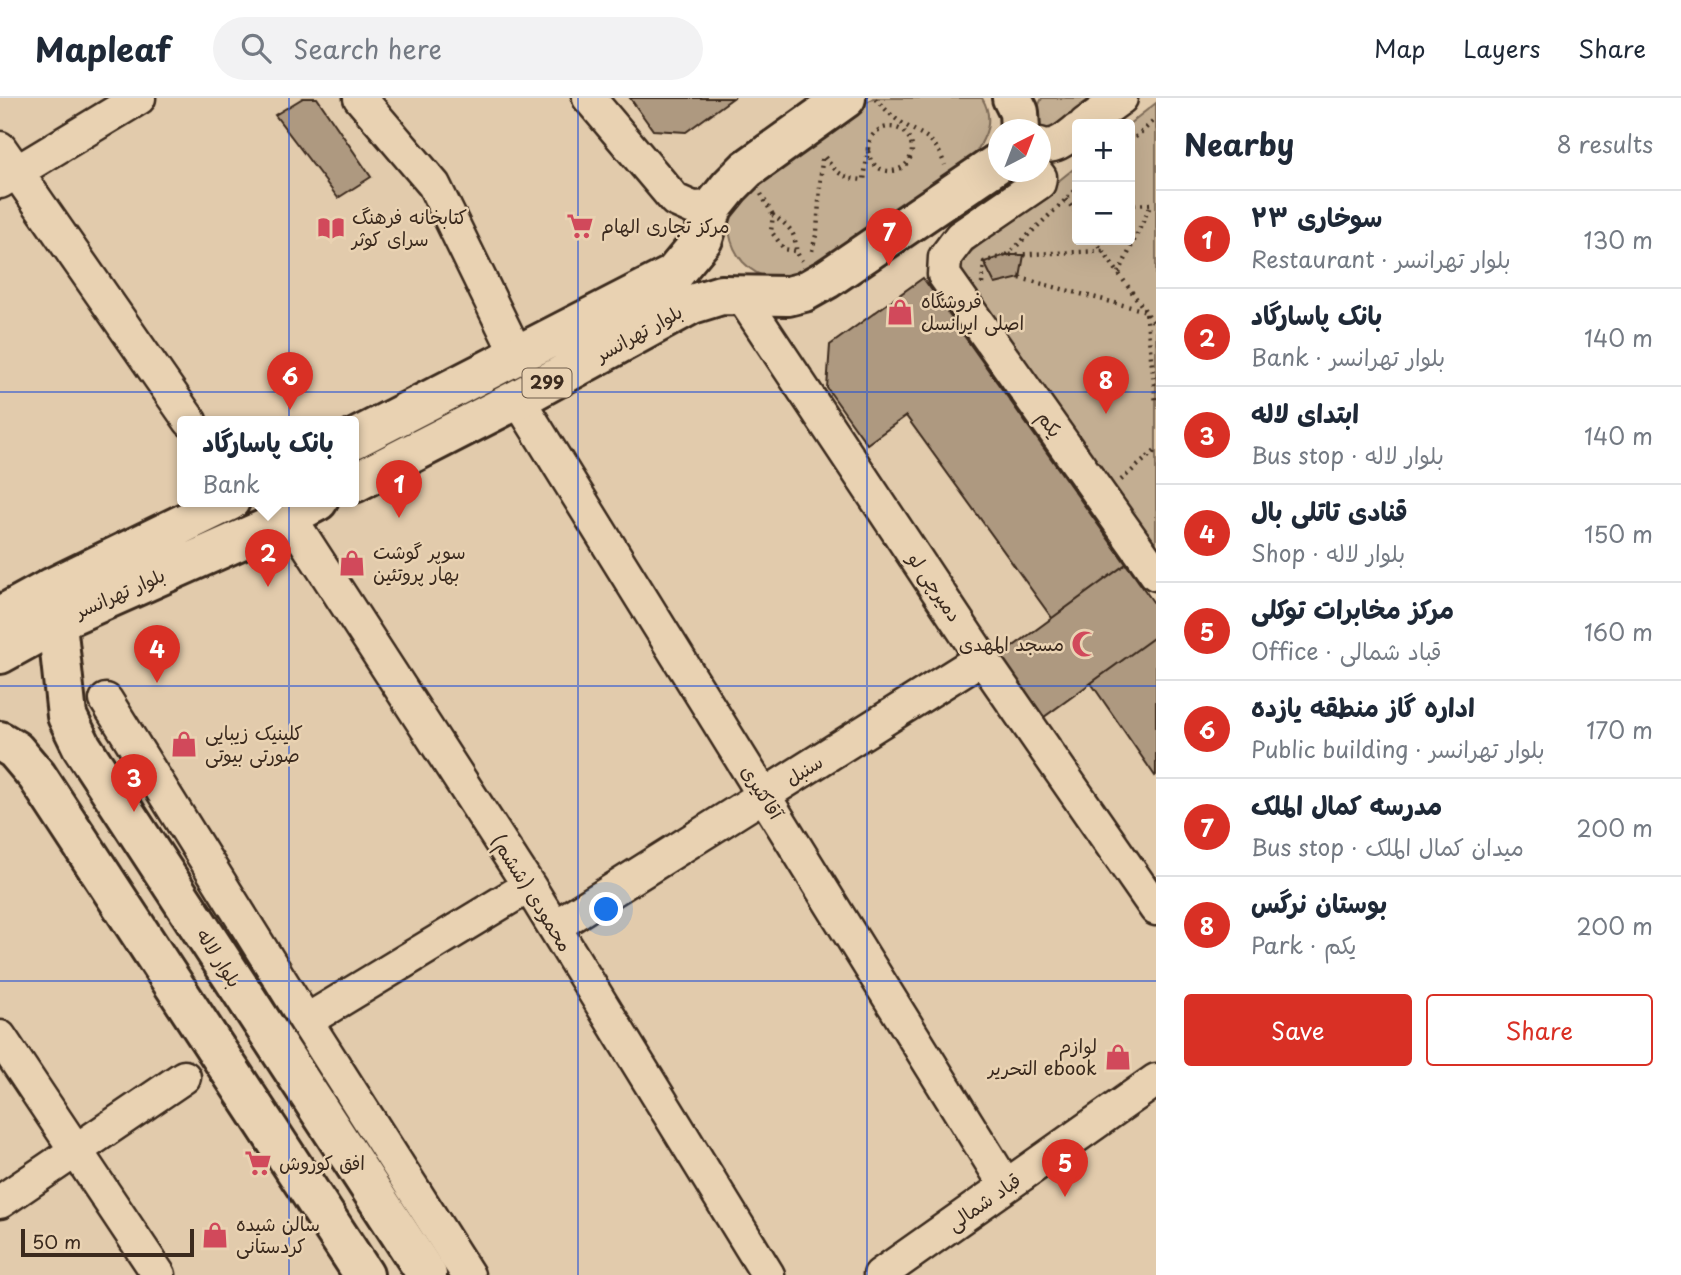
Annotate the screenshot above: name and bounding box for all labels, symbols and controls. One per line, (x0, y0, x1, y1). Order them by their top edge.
search box (213, 17, 703, 80)
text: Mapleaf (35, 23, 171, 73)
icon: search (237, 29, 275, 67)
text: Search here (293, 29, 442, 68)
text: Map (1374, 30, 1425, 66)
text: Layers (1463, 30, 1540, 66)
text: Share (1578, 30, 1646, 66)
north arrow (988, 119, 1051, 182)
map controls (1072, 119, 1135, 245)
button: + (1072, 119, 1135, 182)
text: Nearby (1184, 121, 1294, 166)
text: 8 results (1557, 126, 1653, 161)
button: − (1072, 182, 1135, 245)
text: سوخاری ۲۳ (1251, 197, 1382, 236)
place label: کتابخانه فرهنگ سرای کوثر (350, 202, 467, 252)
pin: 7 (866, 208, 912, 266)
supermarket icon: مرکز تجاری الهام (565, 211, 595, 241)
place label: مرکز تجاری الهام (601, 211, 730, 241)
library icon: کتابخانه فرهنگ سرای کوثر (316, 213, 346, 243)
text: 1 (1202, 222, 1213, 257)
text: 130 m (1583, 222, 1653, 257)
text: Restaurant · بلوار تهرانسر (1251, 241, 1511, 276)
place label: فروشگاه اصلی ایرانسل (921, 286, 1024, 336)
text: بانک پاسارگاد (1251, 295, 1382, 334)
street label: بلوار تهرانسر (588, 297, 687, 368)
shop icon: فروشگاه اصلی ایرانسل (885, 297, 915, 327)
text: 2 (1199, 320, 1215, 355)
text: 140 m (1584, 320, 1653, 355)
text: Bank · بلوار تهرانسر (1251, 339, 1445, 374)
pin: 6 (267, 352, 313, 410)
pin: 8 (1083, 356, 1129, 414)
road number: 299 (522, 368, 572, 398)
text: ابتدای لاله (1251, 393, 1359, 432)
street label: یکم (1030, 404, 1070, 444)
popup (177, 416, 359, 507)
text: 3 (1199, 418, 1215, 453)
text: 140 m (1584, 418, 1653, 453)
text: بانک پاسارگاد (202, 422, 334, 461)
text: Bus stop · بلوار لاله (1251, 437, 1444, 472)
pin: 1 (376, 460, 422, 518)
text: Bank (202, 466, 260, 501)
text: قنادی تاتلی بال (1251, 491, 1408, 530)
text: 4 (1199, 516, 1215, 551)
text: 150 m (1584, 516, 1653, 551)
pin: 2 (245, 529, 291, 587)
text: Shop · بلوار لاله (1251, 535, 1405, 570)
place label: سوپر گوشت بهار پروتئین (373, 537, 466, 587)
street label: دمیرچی لو (902, 545, 969, 627)
shop icon: سوپر گوشت بهار پروتئین (337, 548, 367, 578)
street label: بلوار تهرانسر (68, 560, 169, 625)
text: مرکز مخابرات توکلی (1251, 589, 1454, 628)
text: 5 (1200, 614, 1214, 649)
text: 160 m (1584, 614, 1653, 649)
pin: 4 (134, 625, 180, 683)
place label: مسجد المهدی (959, 629, 1064, 657)
mosque icon: مسجد المهدی (1070, 629, 1100, 659)
text: Office · قباد شمالی (1251, 633, 1442, 668)
text: اداره گاز منطقه یازده (1251, 687, 1475, 726)
text: 6 (1199, 712, 1215, 747)
text: 170 m (1586, 712, 1653, 747)
place label: کلینیک زیبایی صورتی بیوتی (205, 718, 303, 768)
shop icon: کلینیک زیبایی صورتی بیوتی (169, 729, 199, 759)
text: Public building · بلوار تهرانسر (1251, 731, 1545, 766)
street label: سنبل (779, 747, 828, 792)
pin: 3 (111, 754, 157, 812)
street label: آقاکثیری (735, 759, 791, 825)
text: مدرسه کمال الملک (1251, 785, 1442, 824)
text: 7 (1200, 810, 1214, 845)
text: 200 m (1576, 810, 1653, 845)
street label: محمودی (ششم) (484, 828, 580, 958)
text: Bus stop · میدان کمال الملک (1251, 829, 1524, 864)
text: بوستان نرگس (1251, 883, 1387, 922)
your location (589, 892, 623, 926)
text: 8 (1200, 908, 1214, 943)
text: 200 m (1576, 908, 1653, 943)
street label: بلوار لاله (190, 923, 249, 992)
text: Park · یکم (1251, 927, 1357, 962)
button: Save (1184, 994, 1412, 1066)
button: Share (1426, 994, 1653, 1066)
place label: لوازم التحریر ebook (986, 1031, 1097, 1081)
shop icon: لوازم التحریر ebook (1103, 1042, 1133, 1072)
pin: 5 (1042, 1139, 1088, 1197)
supermarket icon: افق کوروش (243, 1148, 273, 1178)
place label: افق کوروش (279, 1148, 365, 1176)
street label: قباد شمالی (941, 1166, 1026, 1237)
place label: سالن شیده کردستانی (236, 1209, 320, 1259)
shop icon: سالن شیده کردستانی (200, 1220, 230, 1250)
scale bar (21, 1226, 194, 1258)
text: 50 m (32, 1227, 81, 1255)

